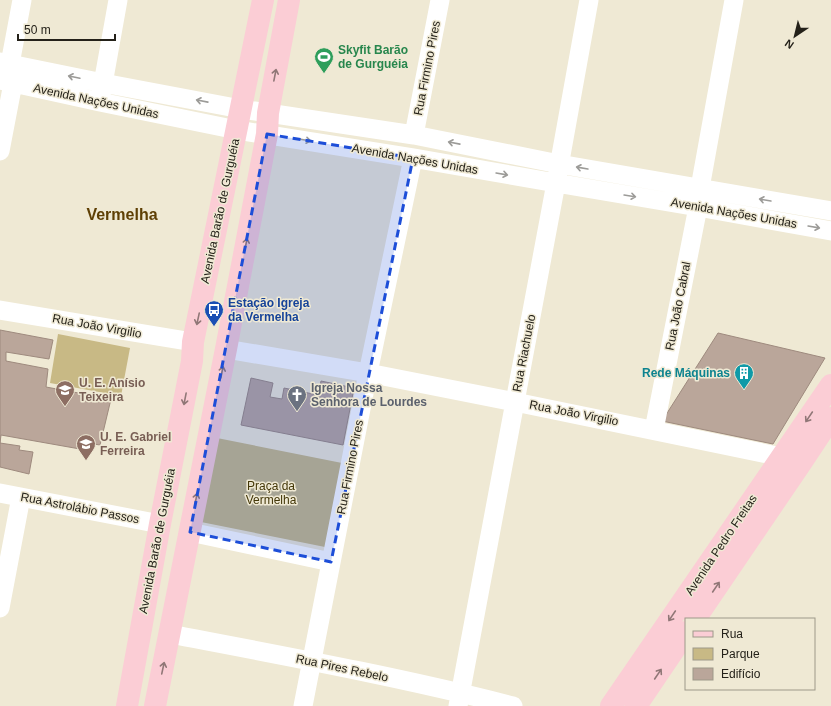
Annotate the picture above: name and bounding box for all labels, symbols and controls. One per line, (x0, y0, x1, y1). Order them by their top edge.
scale bar (18, 16, 115, 42)
north arrow (775, 16, 815, 56)
street label: Rua Firmino Pires (411, 20, 443, 116)
text: 50 m (24, 23, 51, 37)
text: N (783, 37, 796, 51)
place label: Skyfit Barão de Gurguéia (338, 43, 408, 71)
sports icon: Skyfit Barão de Gurguéia (313, 46, 335, 74)
one-way arrow (272, 69, 280, 82)
one-way arrow (68, 73, 81, 81)
street label: Avenida Nações Unidas (32, 81, 160, 121)
one-way arrow (196, 97, 209, 105)
one-way arrow (298, 136, 311, 144)
street label: Avenida Barão de Gurguéia (198, 137, 242, 285)
one-way arrow (448, 139, 461, 147)
street label: Avenida Nações Unidas (351, 141, 479, 177)
one-way arrow (576, 164, 589, 172)
one-way arrow (495, 170, 508, 178)
one-way arrow (624, 192, 637, 200)
street label: Avenida Nações Unidas (670, 195, 798, 231)
one-way arrow (759, 195, 772, 203)
district label: Vermelha (86, 206, 158, 223)
one-way arrow (807, 224, 820, 232)
one-way arrow (242, 238, 250, 251)
street label: Rua João Cabral (663, 260, 693, 352)
place label: Estação Igreja da Vermelha (228, 296, 310, 324)
bus stop icon: Estação Igreja da Vermelha (203, 299, 225, 327)
street label: Rua João Virgilio (51, 311, 143, 341)
one-way arrow (194, 312, 202, 325)
street label: Rua Riachuelo (510, 313, 538, 393)
building icon: Rede Máquinas (733, 362, 755, 390)
one-way arrow (218, 365, 226, 378)
place label: Rede Máquinas (642, 366, 730, 380)
place label: U. E. Anísio Teixeira (79, 376, 145, 404)
school or university icon: U. E. Anísio Teixeira (54, 379, 76, 407)
place label: Igreja Nossa Senhora de Lourdes (311, 381, 427, 409)
church icon: Igreja Nossa Senhora de Lourdes (286, 384, 308, 412)
one-way arrow (180, 392, 188, 405)
street label: Rua João Virgilio (528, 397, 620, 429)
one-way arrow (805, 411, 813, 422)
street label: Rua Firmino Pires (334, 419, 366, 515)
place label: U. E. Gabriel Ferreira (100, 430, 171, 458)
school or university icon: U. E. Gabriel Ferreira (75, 433, 97, 461)
street label: Avenida Barão de Gurguéia (136, 467, 178, 615)
park label: Praça da Vermelha (246, 479, 297, 507)
street label: Rua Astrolábio Passos (19, 490, 141, 526)
street label: Avenida Pedro Freitas (682, 492, 760, 598)
one-way arrow (193, 493, 201, 506)
one-way arrow (712, 581, 721, 592)
one-way arrow (668, 611, 676, 622)
legend (685, 618, 815, 690)
text: Rua (721, 627, 743, 641)
text: Parque (721, 647, 760, 661)
street label: Rua Pires Rebelo (295, 651, 390, 685)
one-way arrow (160, 662, 168, 675)
text: Edifício (721, 667, 761, 681)
one-way arrow (654, 668, 662, 679)

